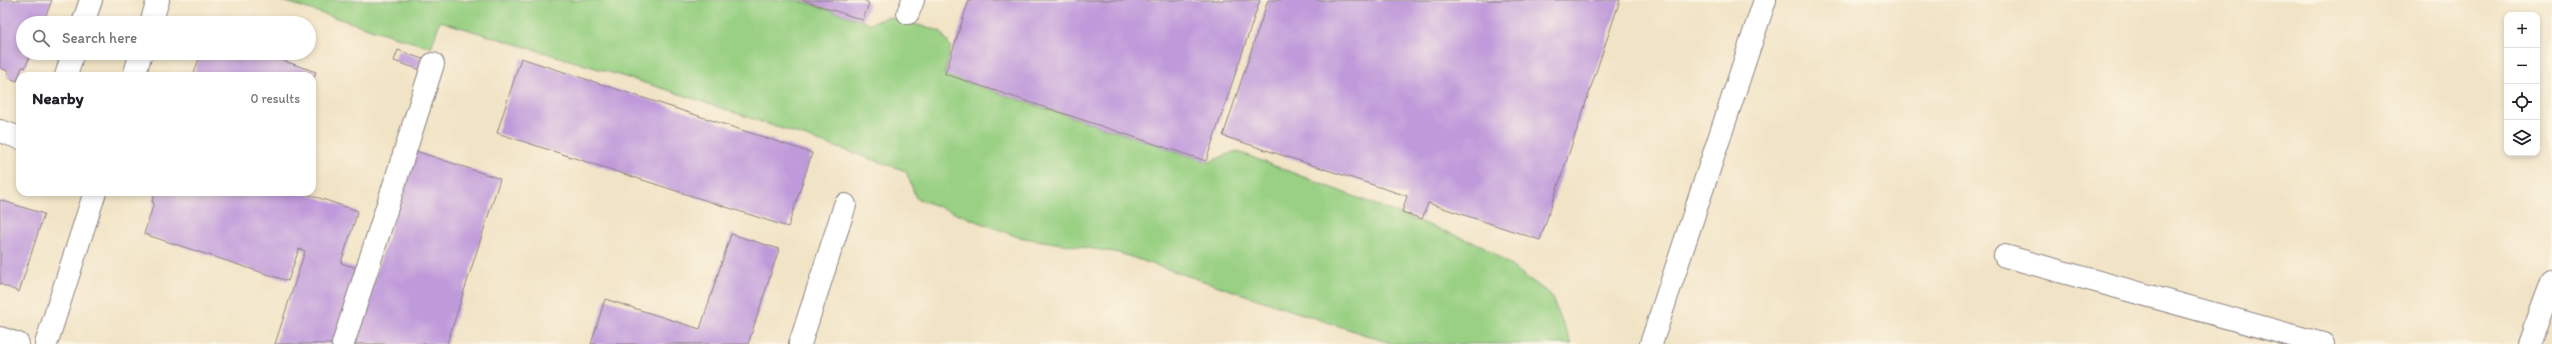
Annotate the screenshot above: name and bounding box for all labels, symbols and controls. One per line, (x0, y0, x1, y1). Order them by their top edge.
map controls (2504, 12, 2540, 156)
button: + (2504, 12, 2540, 48)
search box (16, 16, 316, 60)
icon: search (30, 27, 52, 49)
text: Search here (62, 29, 137, 47)
button: − (2504, 48, 2540, 84)
button: locate (2504, 84, 2540, 120)
text: Nearby (32, 88, 84, 108)
text: 0 results (250, 91, 300, 106)
button: layers (2504, 120, 2540, 156)

